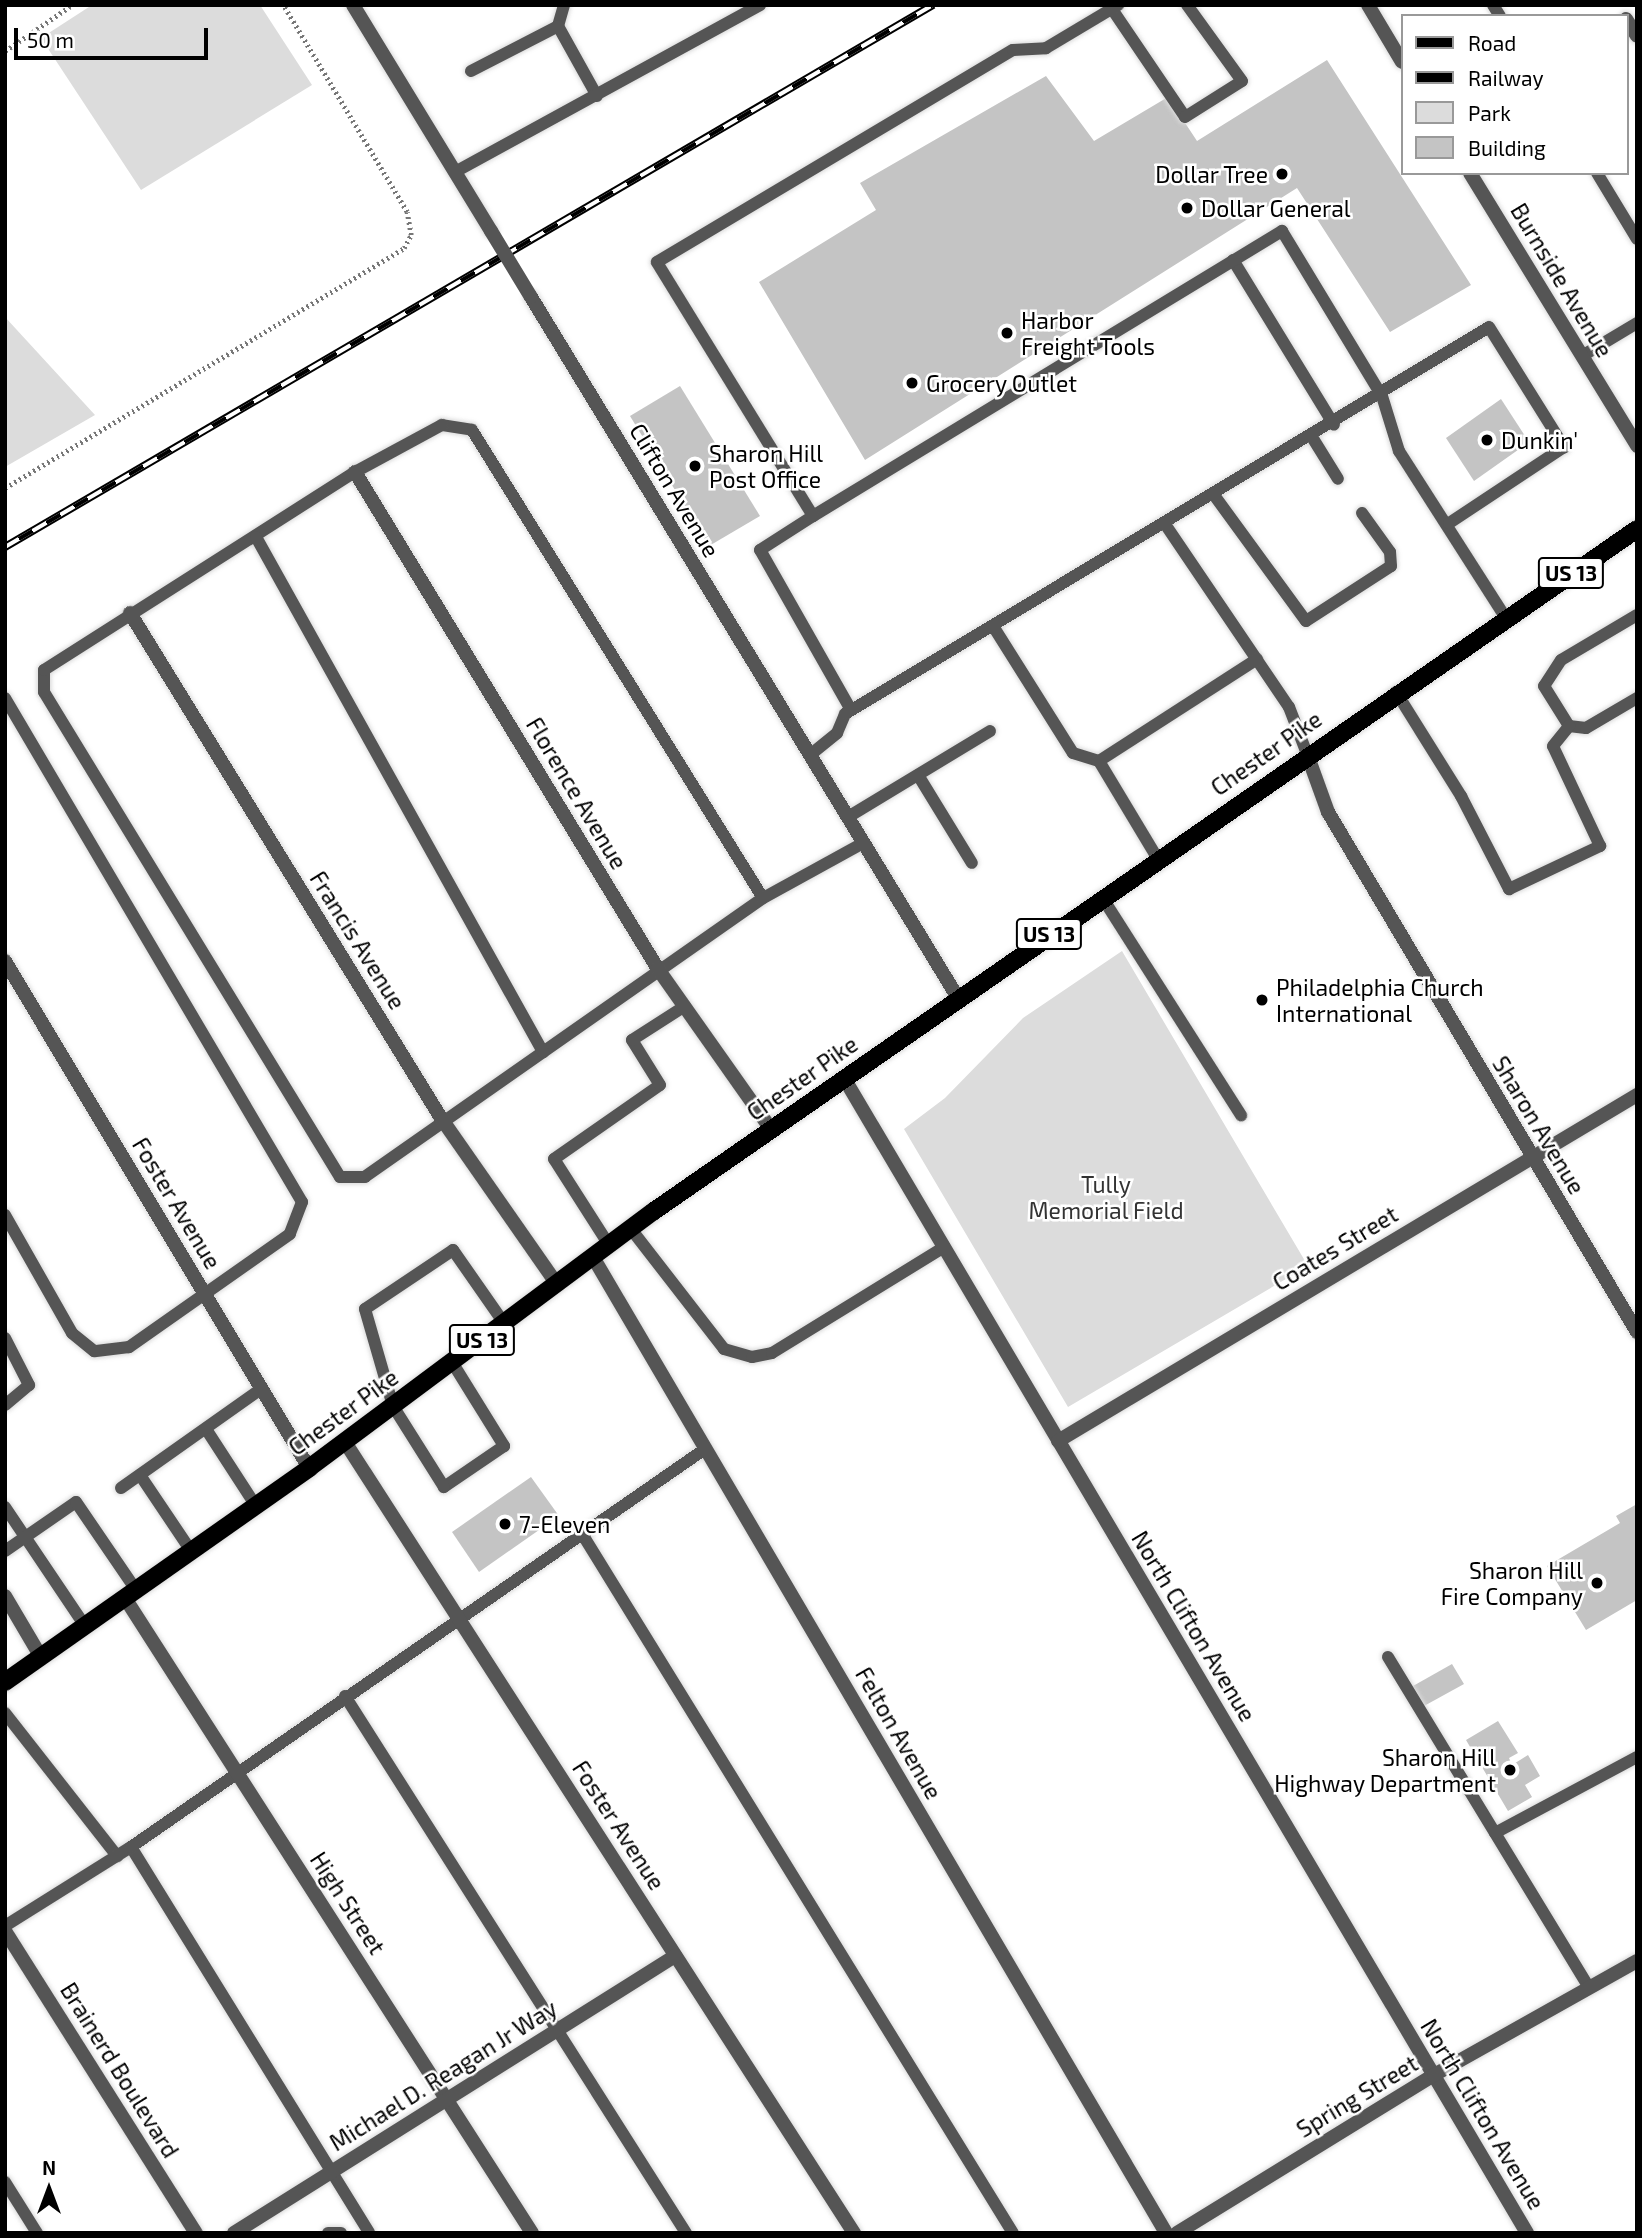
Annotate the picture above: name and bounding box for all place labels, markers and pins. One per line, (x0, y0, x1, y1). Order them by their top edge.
place label: Dollar Tree (1154, 160, 1268, 188)
marker: Dollar Tree (1274, 166, 1290, 182)
place label: Dollar General (1201, 194, 1351, 222)
marker: Dollar General (1179, 200, 1195, 216)
place label: Harbor Freight Tools (1021, 306, 1156, 360)
marker: Harbor Freight Tools (999, 325, 1015, 341)
place label: Grocery Outlet (926, 369, 1078, 397)
marker: Grocery Outlet (904, 375, 920, 391)
place label: Dunkin' (1501, 426, 1578, 454)
marker: Dunkin' (1479, 432, 1495, 448)
place label: Sharon Hill Post Office (709, 439, 823, 493)
marker: Sharon Hill Post Office (687, 458, 703, 474)
place label: Philadelphia Church International (1276, 973, 1484, 1027)
marker: Philadelphia Church International (1254, 992, 1270, 1008)
place label: 7-Eleven (519, 1510, 610, 1538)
marker: 7-Eleven (497, 1516, 513, 1532)
place label: Sharon Hill Fire Company (1441, 1556, 1583, 1610)
marker: Sharon Hill Fire Company (1589, 1575, 1605, 1591)
place label: Sharon Hill Highway Department (1274, 1743, 1496, 1797)
marker: Sharon Hill Highway Department (1502, 1762, 1518, 1778)

